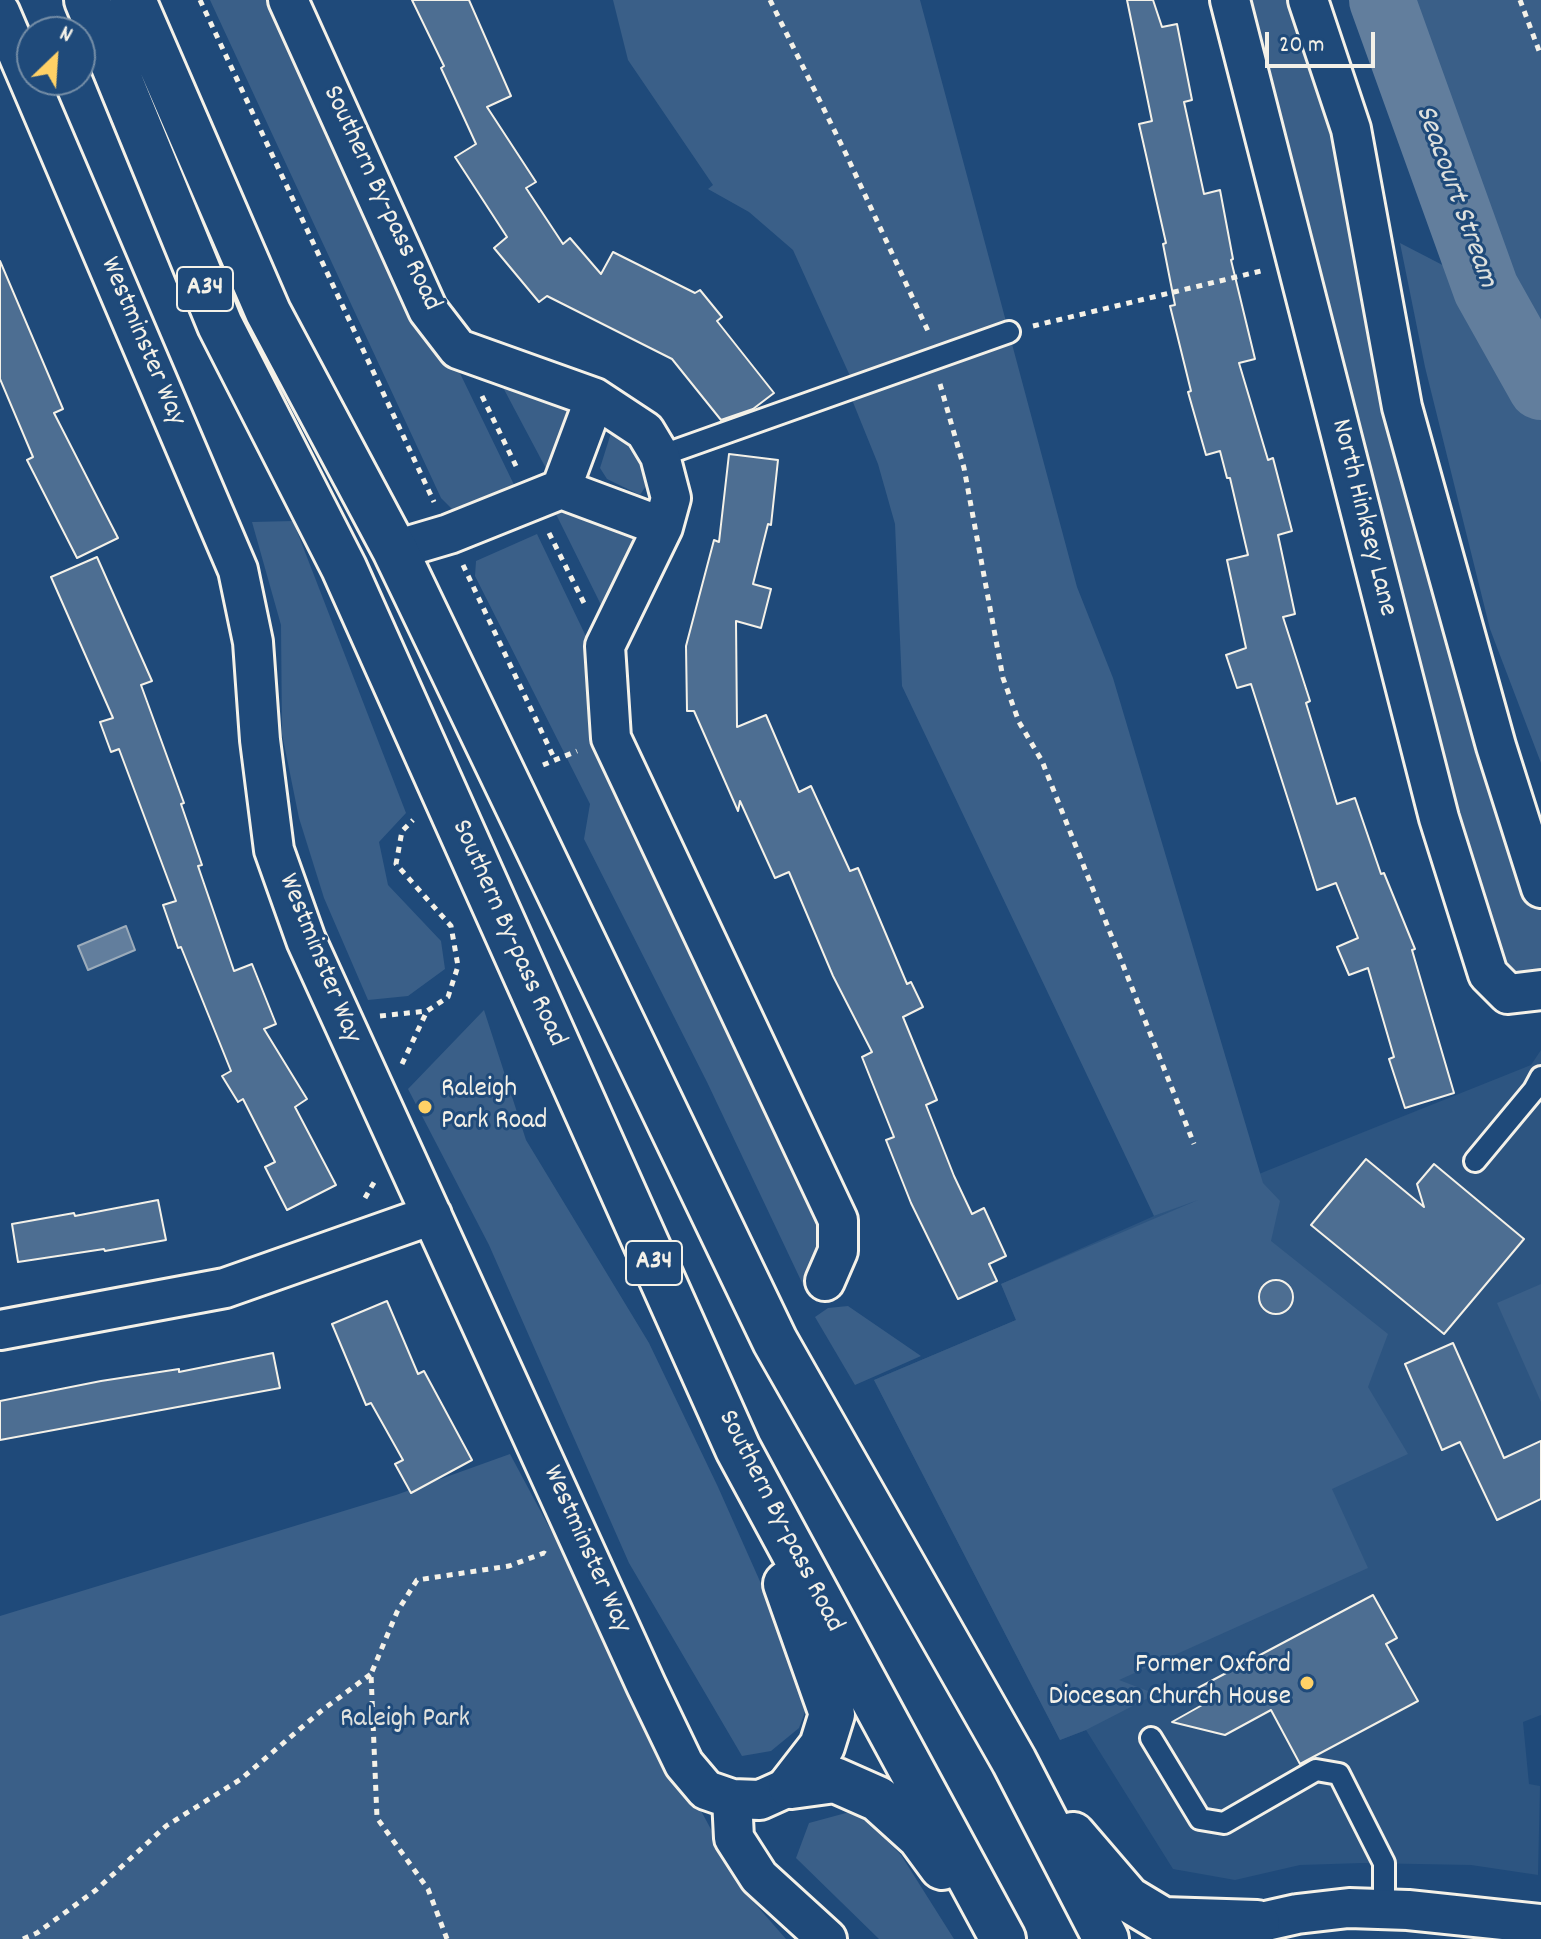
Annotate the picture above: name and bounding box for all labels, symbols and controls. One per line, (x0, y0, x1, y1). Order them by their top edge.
north arrow (16, 16, 96, 96)
scale bar (1269, 16, 1379, 66)
text: N (54, 19, 77, 52)
text: 20 m (1279, 29, 1325, 63)
street label: Southern By-pass Road (313, 81, 447, 317)
water label: Seacourt Stream (1404, 101, 1504, 293)
street label: Westminster Way (90, 253, 192, 431)
road number: A34 (177, 267, 233, 311)
street label: North Hinksey Lane (1321, 416, 1403, 620)
street label: Southern By-pass Road (442, 815, 572, 1053)
street label: Westminster Way (269, 869, 367, 1049)
place label: Raleigh Park Road (441, 1074, 547, 1140)
marker: Raleigh Park Road (416, 1098, 434, 1116)
road number: A34 (626, 1241, 682, 1285)
street label: Southern By-pass Road (708, 1405, 850, 1639)
street label: Westminster Way (533, 1461, 637, 1639)
place label: Former Oxford Diocesan Church House (1049, 1650, 1291, 1716)
marker: Former Oxford Diocesan Church House (1298, 1674, 1316, 1692)
park label: Raleigh Park (340, 1704, 470, 1738)

